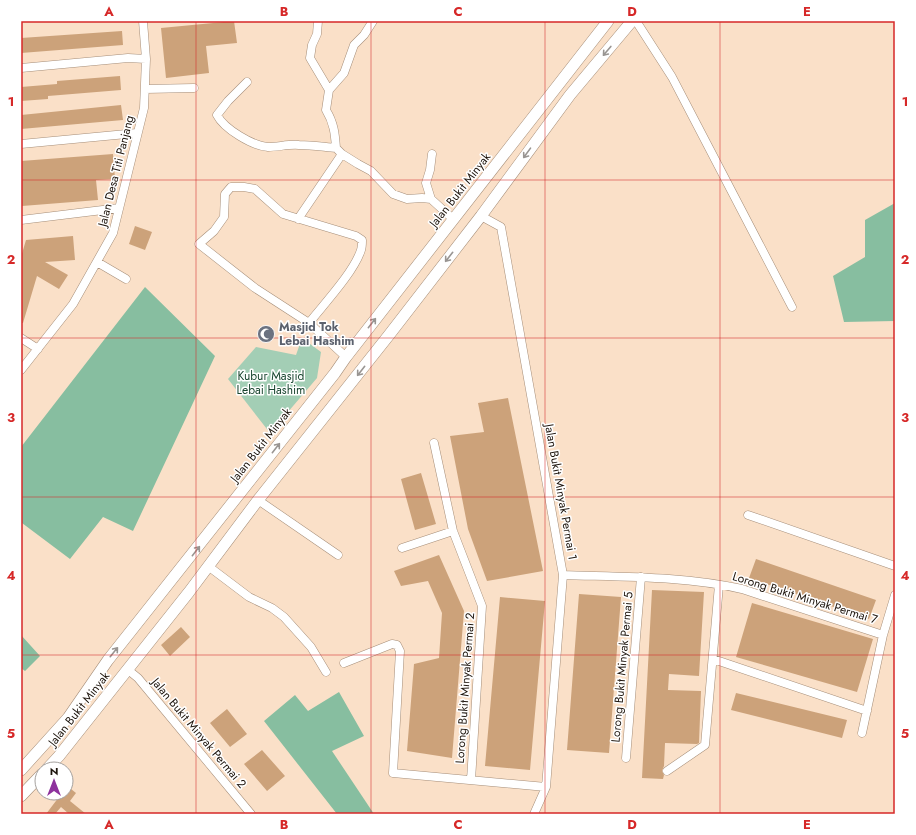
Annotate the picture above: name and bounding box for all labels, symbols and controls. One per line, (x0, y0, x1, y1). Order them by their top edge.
text: A (103, 2, 114, 21)
text: B (280, 2, 289, 21)
text: C (453, 2, 463, 21)
text: D (627, 2, 637, 21)
text: E (803, 2, 811, 21)
one-way arrow (603, 46, 612, 56)
text: 1 (8, 92, 14, 111)
text: 1 (902, 92, 908, 111)
street label: Jalan Desa Titi Panjang (93, 113, 139, 230)
street label: Jalan Bukit Minyak (424, 148, 495, 233)
one-way arrow (523, 148, 531, 159)
text: 2 (7, 250, 15, 269)
text: 2 (901, 250, 909, 269)
one-way arrow (445, 252, 453, 263)
place label: Masjid Tok Lebai Hashim (279, 318, 355, 350)
one-way arrow (368, 318, 377, 329)
mosque icon: Masjid Tok Lebai Hashim (256, 324, 276, 344)
one-way arrow (356, 365, 365, 376)
park label: Kubur Masjid Lebai Hashim (237, 367, 305, 399)
street label: Jalan Bukit Minyak (225, 403, 296, 488)
text: 3 (7, 408, 15, 427)
text: 3 (901, 408, 909, 427)
street label: Jalan Bukit Minyak Permai 1 (540, 421, 582, 561)
one-way arrow (271, 443, 280, 454)
one-way arrow (191, 545, 200, 556)
text: 4 (6, 566, 16, 585)
text: 4 (900, 566, 910, 585)
street label: Lorong Bukit Minyak Permai 7 (730, 567, 880, 629)
street label: Lorong Bukit Minyak Permai 5 (606, 591, 638, 743)
street label: Lorong Bukit Minyak Permai 2 (451, 612, 479, 764)
one-way arrow (110, 647, 119, 658)
street label: Jalan Bukit Minyak (43, 667, 114, 752)
street label: Jalan Bukit Minyak Permai 2 (146, 672, 251, 792)
text: 5 (7, 724, 15, 743)
text: 5 (901, 724, 909, 743)
north arrow (34, 761, 74, 801)
text: N (50, 763, 58, 779)
text: A (103, 815, 114, 834)
text: B (280, 815, 289, 834)
text: C (453, 815, 463, 834)
text: D (627, 815, 637, 834)
text: E (803, 815, 811, 834)

